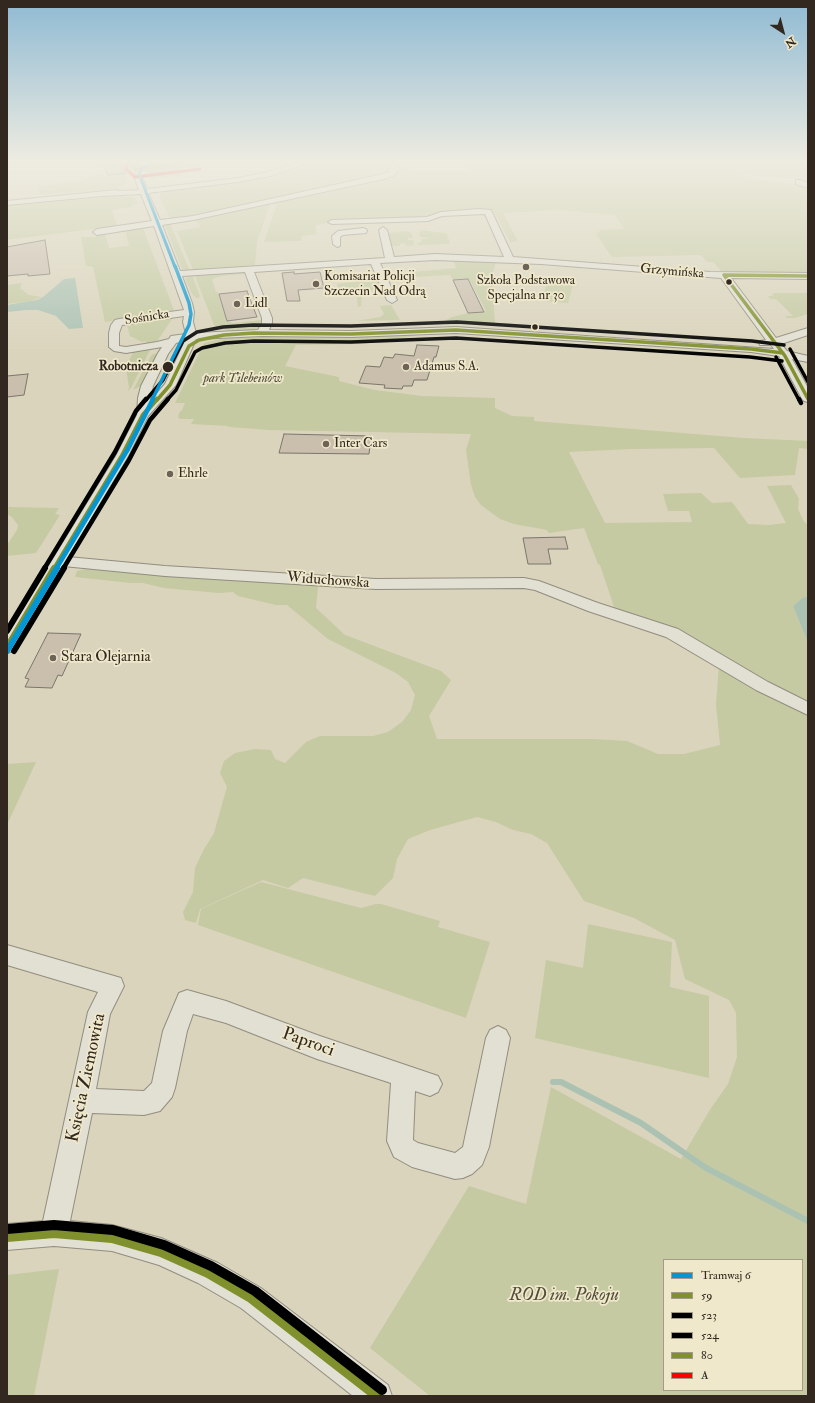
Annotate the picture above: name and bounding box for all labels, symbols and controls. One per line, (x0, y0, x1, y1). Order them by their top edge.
north arrow (763, 12, 803, 52)
text: N (783, 34, 798, 50)
street label: Grzymińska (639, 261, 705, 283)
marker: Szkoła Podstawowa Specjalna nr 30 (521, 262, 531, 272)
place label: Komisariat Policji Szczecin Nad Odrą (324, 269, 426, 300)
place label: Szkoła Podstawowa Specjalna nr 30 (477, 273, 575, 304)
unlabelled marker (724, 277, 734, 287)
marker: Komisariat Policji Szczecin Nad Odrą (311, 279, 321, 289)
place label: Lidl (245, 296, 268, 312)
marker: Lidl (232, 299, 242, 309)
street label: Sośnicka (124, 307, 170, 329)
unlabelled marker (530, 322, 540, 332)
place label: Robotnicza (99, 359, 158, 375)
place label: Adamus S.A. (414, 359, 479, 375)
marker: Robotnicza (161, 360, 175, 374)
marker: Adamus S.A. (401, 362, 411, 372)
park label: park Tilebeinów (204, 371, 282, 387)
place label: Inter Cars (334, 436, 387, 452)
marker: Inter Cars (321, 439, 331, 449)
place label: Ehrle (178, 466, 208, 482)
marker: Ehrle (165, 469, 175, 479)
street label: Widuchowska (286, 569, 370, 593)
place label: Stara Olejarnia (61, 649, 151, 667)
marker: Stara Olejarnia (48, 653, 58, 663)
street label: Księcia Ziemowita (63, 1011, 111, 1145)
street label: Paproci (279, 1024, 337, 1062)
legend (663, 1259, 803, 1391)
text: Tramwaj 6 (701, 1268, 751, 1283)
park label: ROD im. Pokoju (509, 1285, 619, 1307)
text: 59 (701, 1288, 712, 1303)
text: 523 (701, 1308, 717, 1323)
text: 524 (701, 1328, 719, 1343)
text: 80 (701, 1348, 713, 1363)
text: A (701, 1368, 709, 1383)

